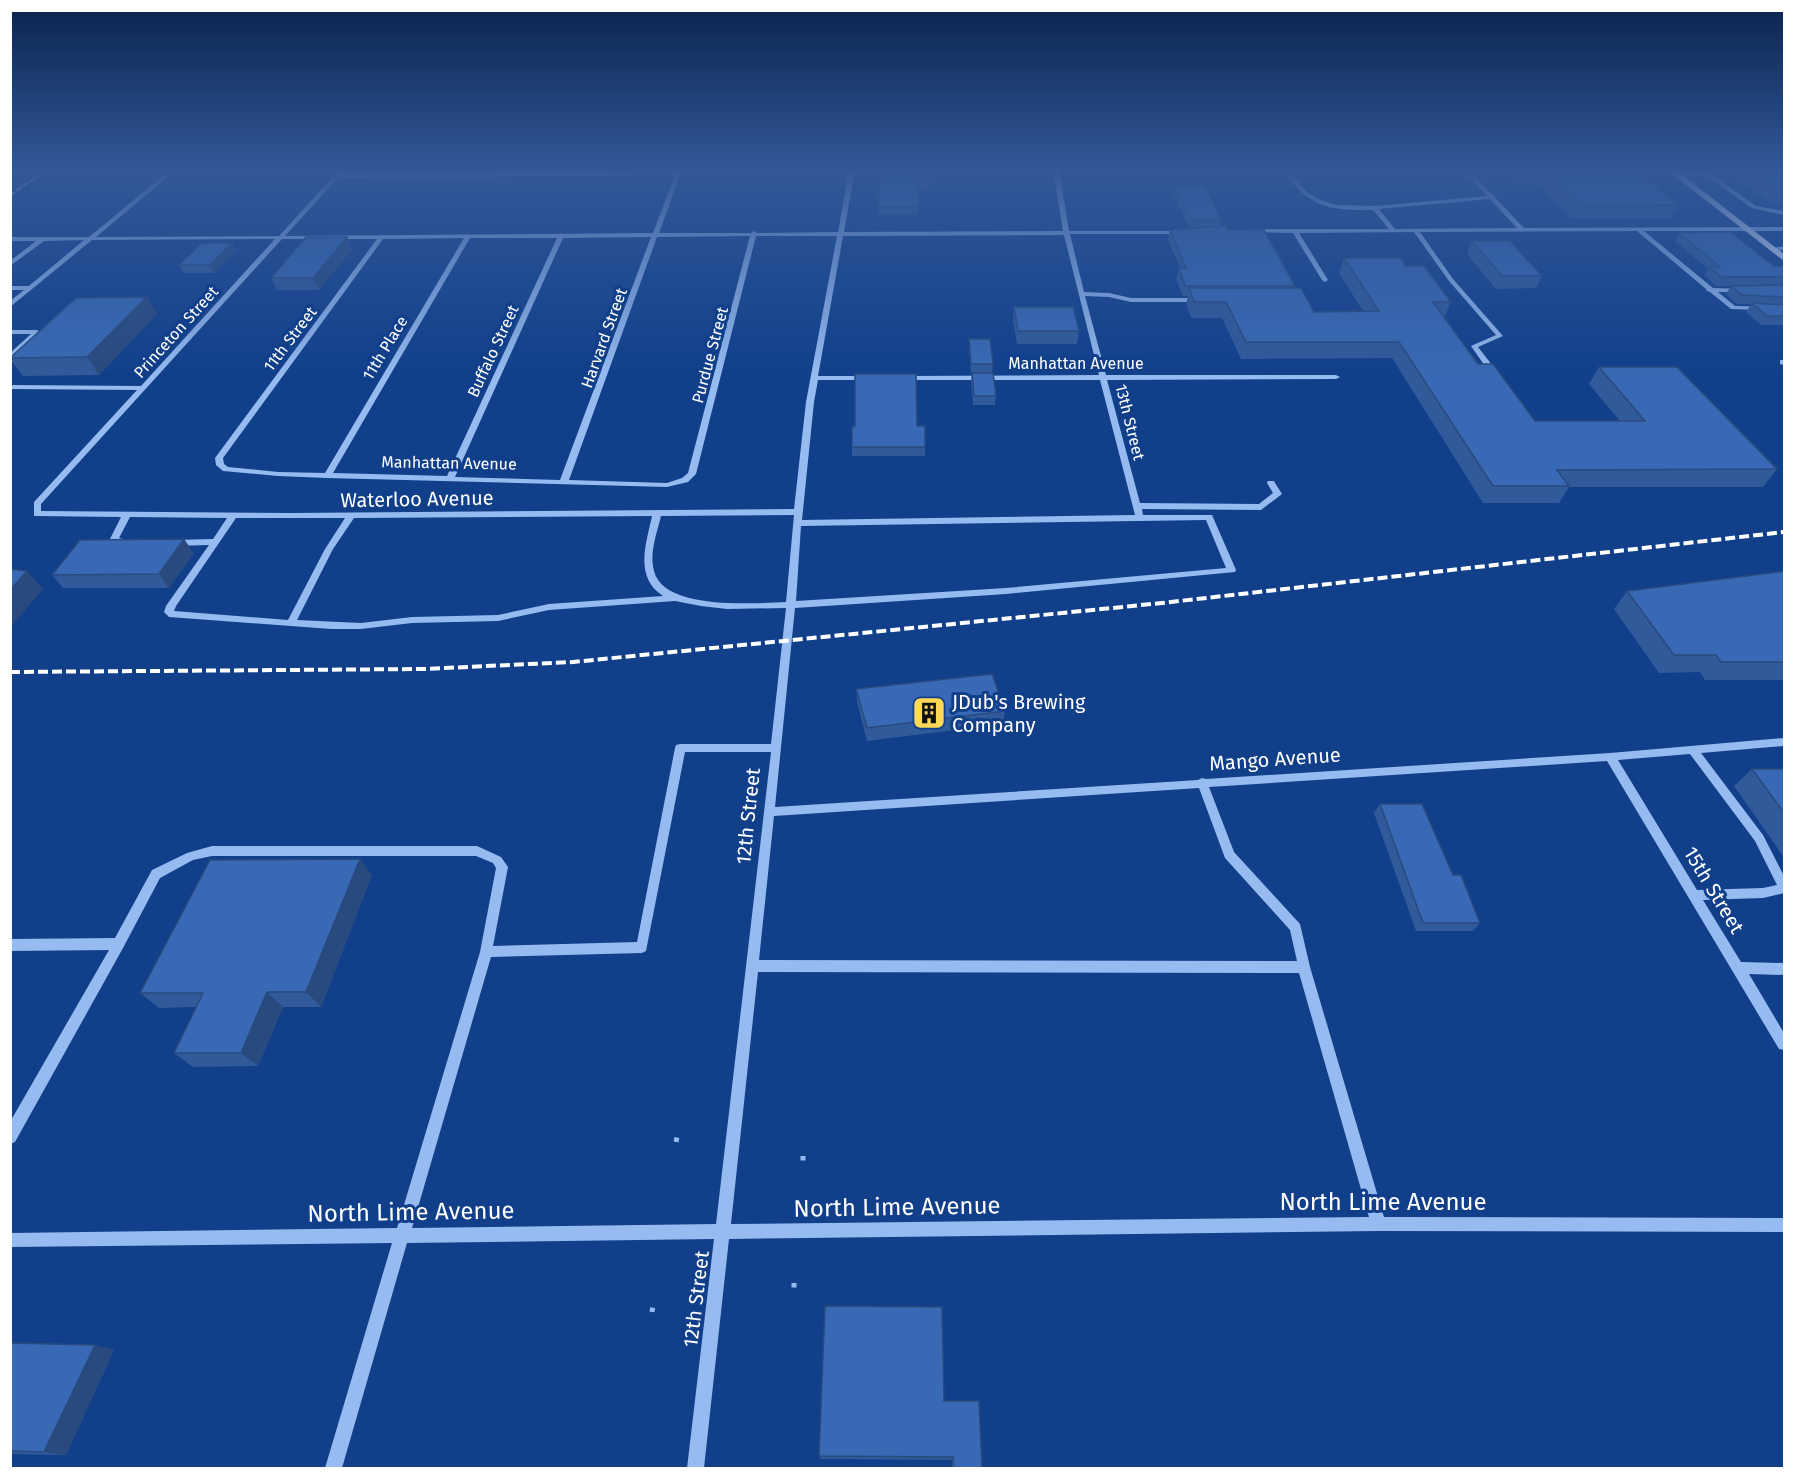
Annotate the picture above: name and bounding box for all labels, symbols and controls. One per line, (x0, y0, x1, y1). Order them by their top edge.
street label: Princeton Street (130, 282, 222, 382)
street label: Harvard Street (577, 285, 631, 391)
street label: Buffalo Street (463, 302, 523, 400)
street label: 11th Street (259, 303, 321, 375)
street label: Purdue Street (688, 304, 732, 405)
street label: 11th Place (358, 312, 412, 384)
street label: Manhattan Avenue (1008, 354, 1144, 373)
street label: 13th Street (1111, 382, 1149, 462)
street label: Manhattan Avenue (381, 452, 517, 474)
street label: Waterloo Avenue (340, 486, 494, 512)
place label: JDub's Brewing Company (952, 690, 1086, 737)
building icon: JDub's Brewing Company (911, 695, 947, 731)
street label: Mango Avenue (1209, 742, 1341, 776)
street label: 12th Street (731, 766, 765, 866)
street label: 15th Street (1679, 842, 1750, 938)
street label: North Lime Avenue (1279, 1188, 1487, 1216)
street label: North Lime Avenue (793, 1191, 1001, 1223)
street label: North Lime Avenue (307, 1196, 515, 1228)
street label: 12th Street (678, 1249, 714, 1349)

